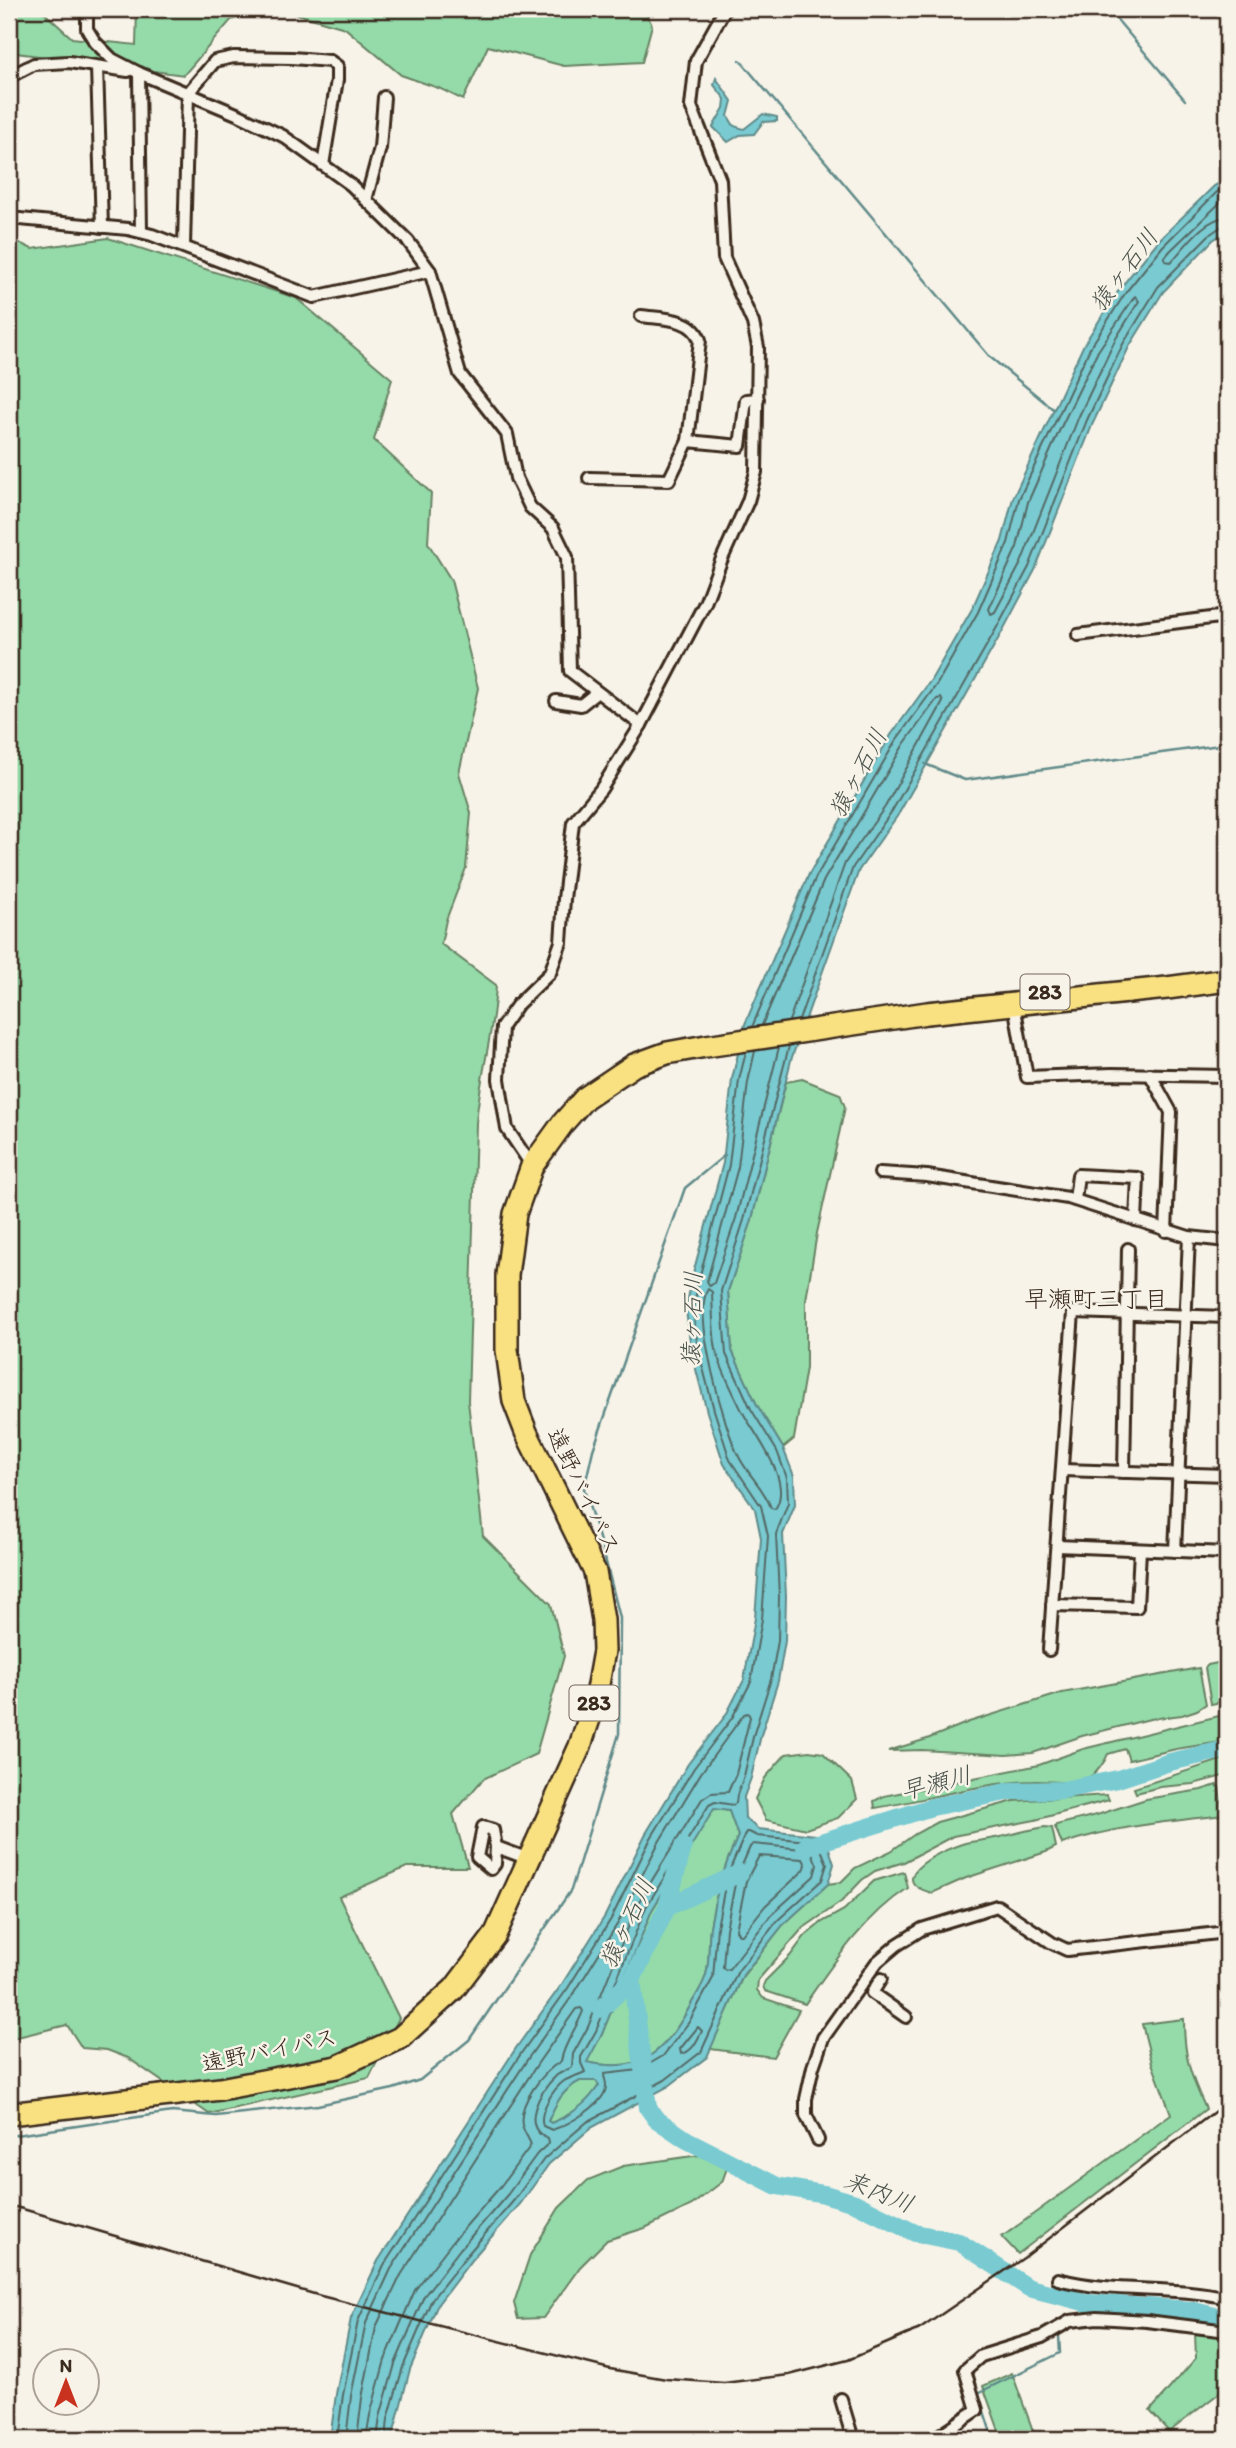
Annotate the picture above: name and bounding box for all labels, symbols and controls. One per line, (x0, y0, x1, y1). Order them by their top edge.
water label: 猿ヶ石川 (1083, 223, 1164, 317)
water label: 猿ヶ石川 (822, 724, 893, 822)
road number: 283 (1020, 974, 1070, 1010)
water label: 猿ヶ石川 (675, 1271, 708, 1367)
district label: 早瀬町三丁目 (1024, 1284, 1168, 1313)
street label: 遠野バイパス (541, 1423, 627, 1559)
road number: 283 (570, 1686, 618, 1720)
water label: 早瀬川 (897, 1760, 974, 1805)
water label: 猿ヶ石川 (593, 1873, 660, 1972)
street label: 遠野バイパス (199, 2022, 339, 2078)
water label: 来内川 (840, 2165, 918, 2218)
north arrow (32, 2346, 102, 2416)
text: N (60, 2354, 72, 2377)

